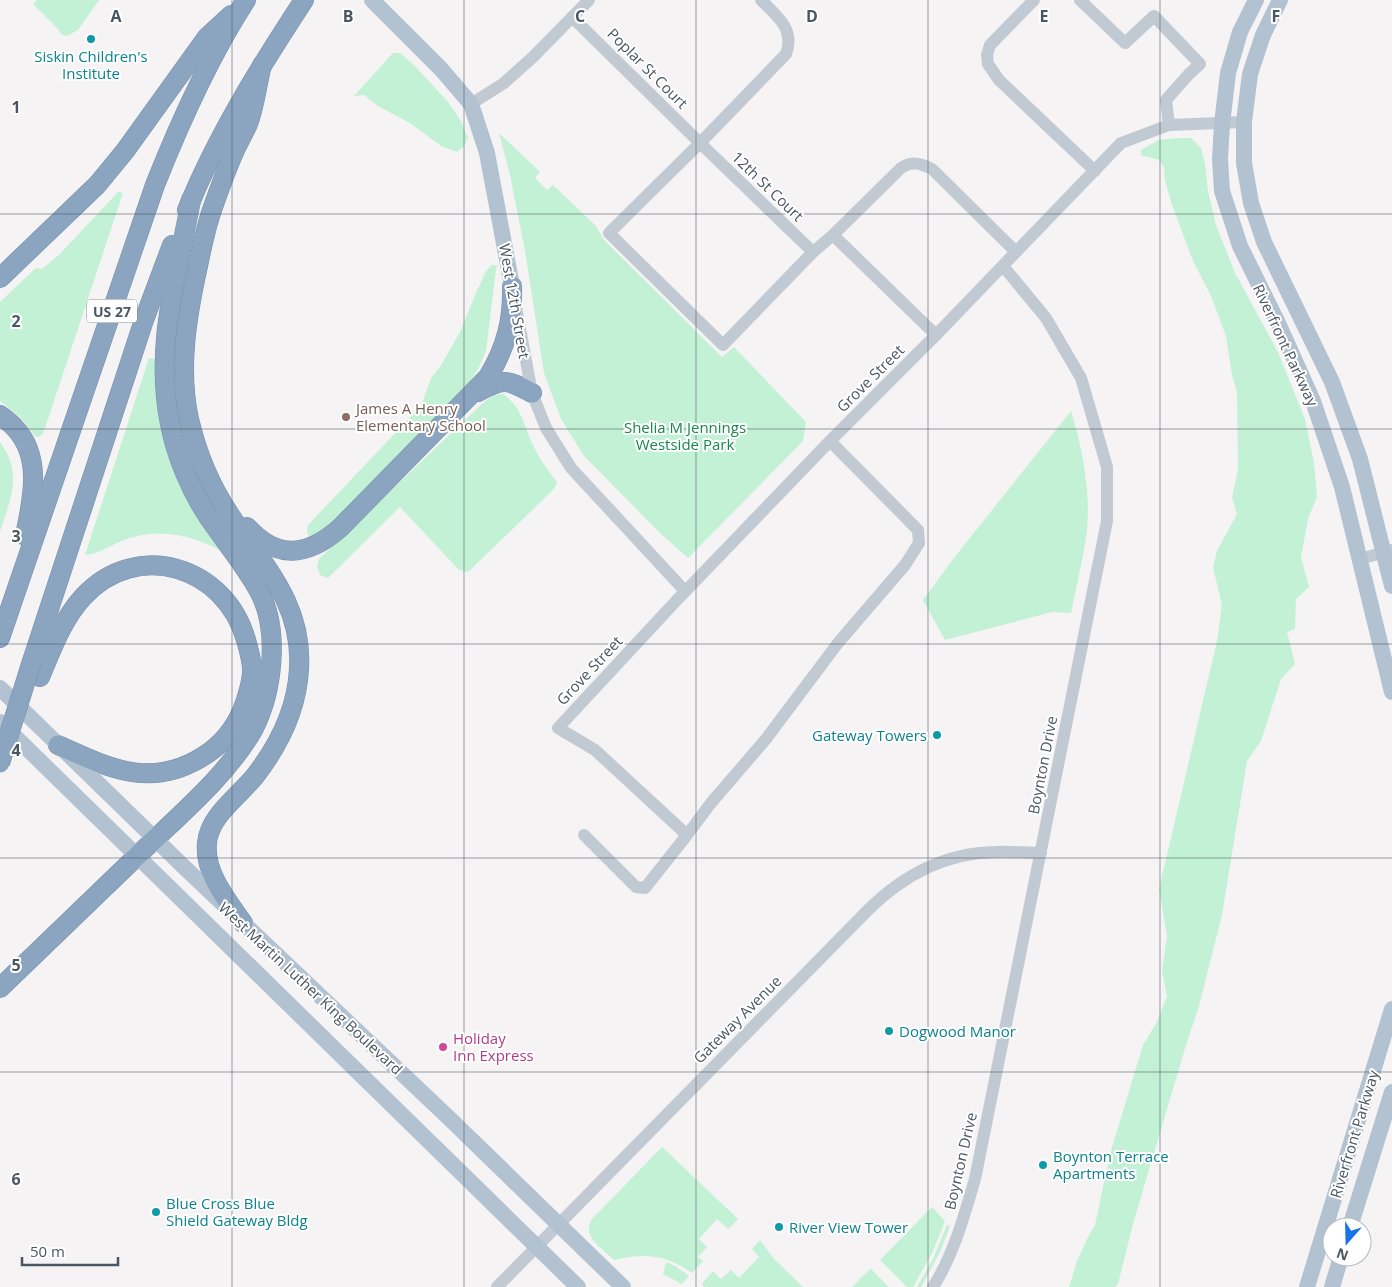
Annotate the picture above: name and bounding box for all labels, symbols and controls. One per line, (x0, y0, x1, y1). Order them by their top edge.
text: A (110, 5, 122, 27)
text: B (343, 5, 353, 27)
text: C (575, 5, 585, 27)
text: D (806, 5, 818, 27)
text: E (1040, 5, 1049, 27)
text: F (1272, 5, 1280, 27)
street label: Poplar St Court (603, 23, 693, 113)
marker: Siskin Children's Institute (85, 33, 97, 45)
place label: Siskin Children's Institute (34, 46, 148, 83)
text: 1 (11, 96, 21, 118)
street label: 12th St Court (728, 147, 808, 225)
street label: West 12th Street (495, 242, 535, 360)
street label: Riverfront Parkway (1249, 281, 1323, 410)
road number: US 27 (87, 300, 137, 322)
text: 2 (11, 310, 21, 332)
street label: Grove Street (832, 340, 908, 416)
place label: James A Henry Elementary School (354, 398, 486, 435)
marker: James A Henry Elementary School (340, 411, 352, 423)
park label: Shelia M Jennings Westside Park (624, 417, 746, 454)
text: 3 (11, 525, 21, 547)
street label: Grove Street (552, 631, 626, 709)
street label: Boynton Drive (1023, 714, 1061, 816)
place label: Gateway Towers (812, 725, 927, 745)
marker: Gateway Towers (931, 729, 943, 741)
text: 4 (11, 739, 21, 761)
street label: West Martin Luther King Boulevard (215, 897, 407, 1079)
text: 5 (11, 954, 21, 976)
street label: Gateway Avenue (689, 971, 785, 1067)
place label: Dogwood Manor (899, 1021, 1016, 1041)
marker: Dogwood Manor (883, 1025, 895, 1037)
place label: Holiday Inn Express (453, 1028, 534, 1065)
marker: Holiday Inn Express (437, 1041, 449, 1053)
street label: Riverfront Parkway (1325, 1067, 1383, 1200)
street label: Boynton Drive (939, 1110, 981, 1212)
place label: Boynton Terrace Apartments (1053, 1146, 1169, 1183)
marker: Boynton Terrace Apartments (1037, 1159, 1049, 1171)
text: 6 (11, 1168, 21, 1190)
place label: Blue Cross Blue Shield Gateway Bldg (166, 1193, 308, 1230)
marker: Blue Cross Blue Shield Gateway Bldg (150, 1206, 162, 1218)
place label: River View Tower (789, 1217, 908, 1237)
north arrow (1322, 1217, 1372, 1267)
marker: River View Tower (773, 1221, 785, 1233)
scale bar (22, 1234, 119, 1266)
text: 50 m (30, 1241, 65, 1261)
text: N (1334, 1244, 1351, 1266)

